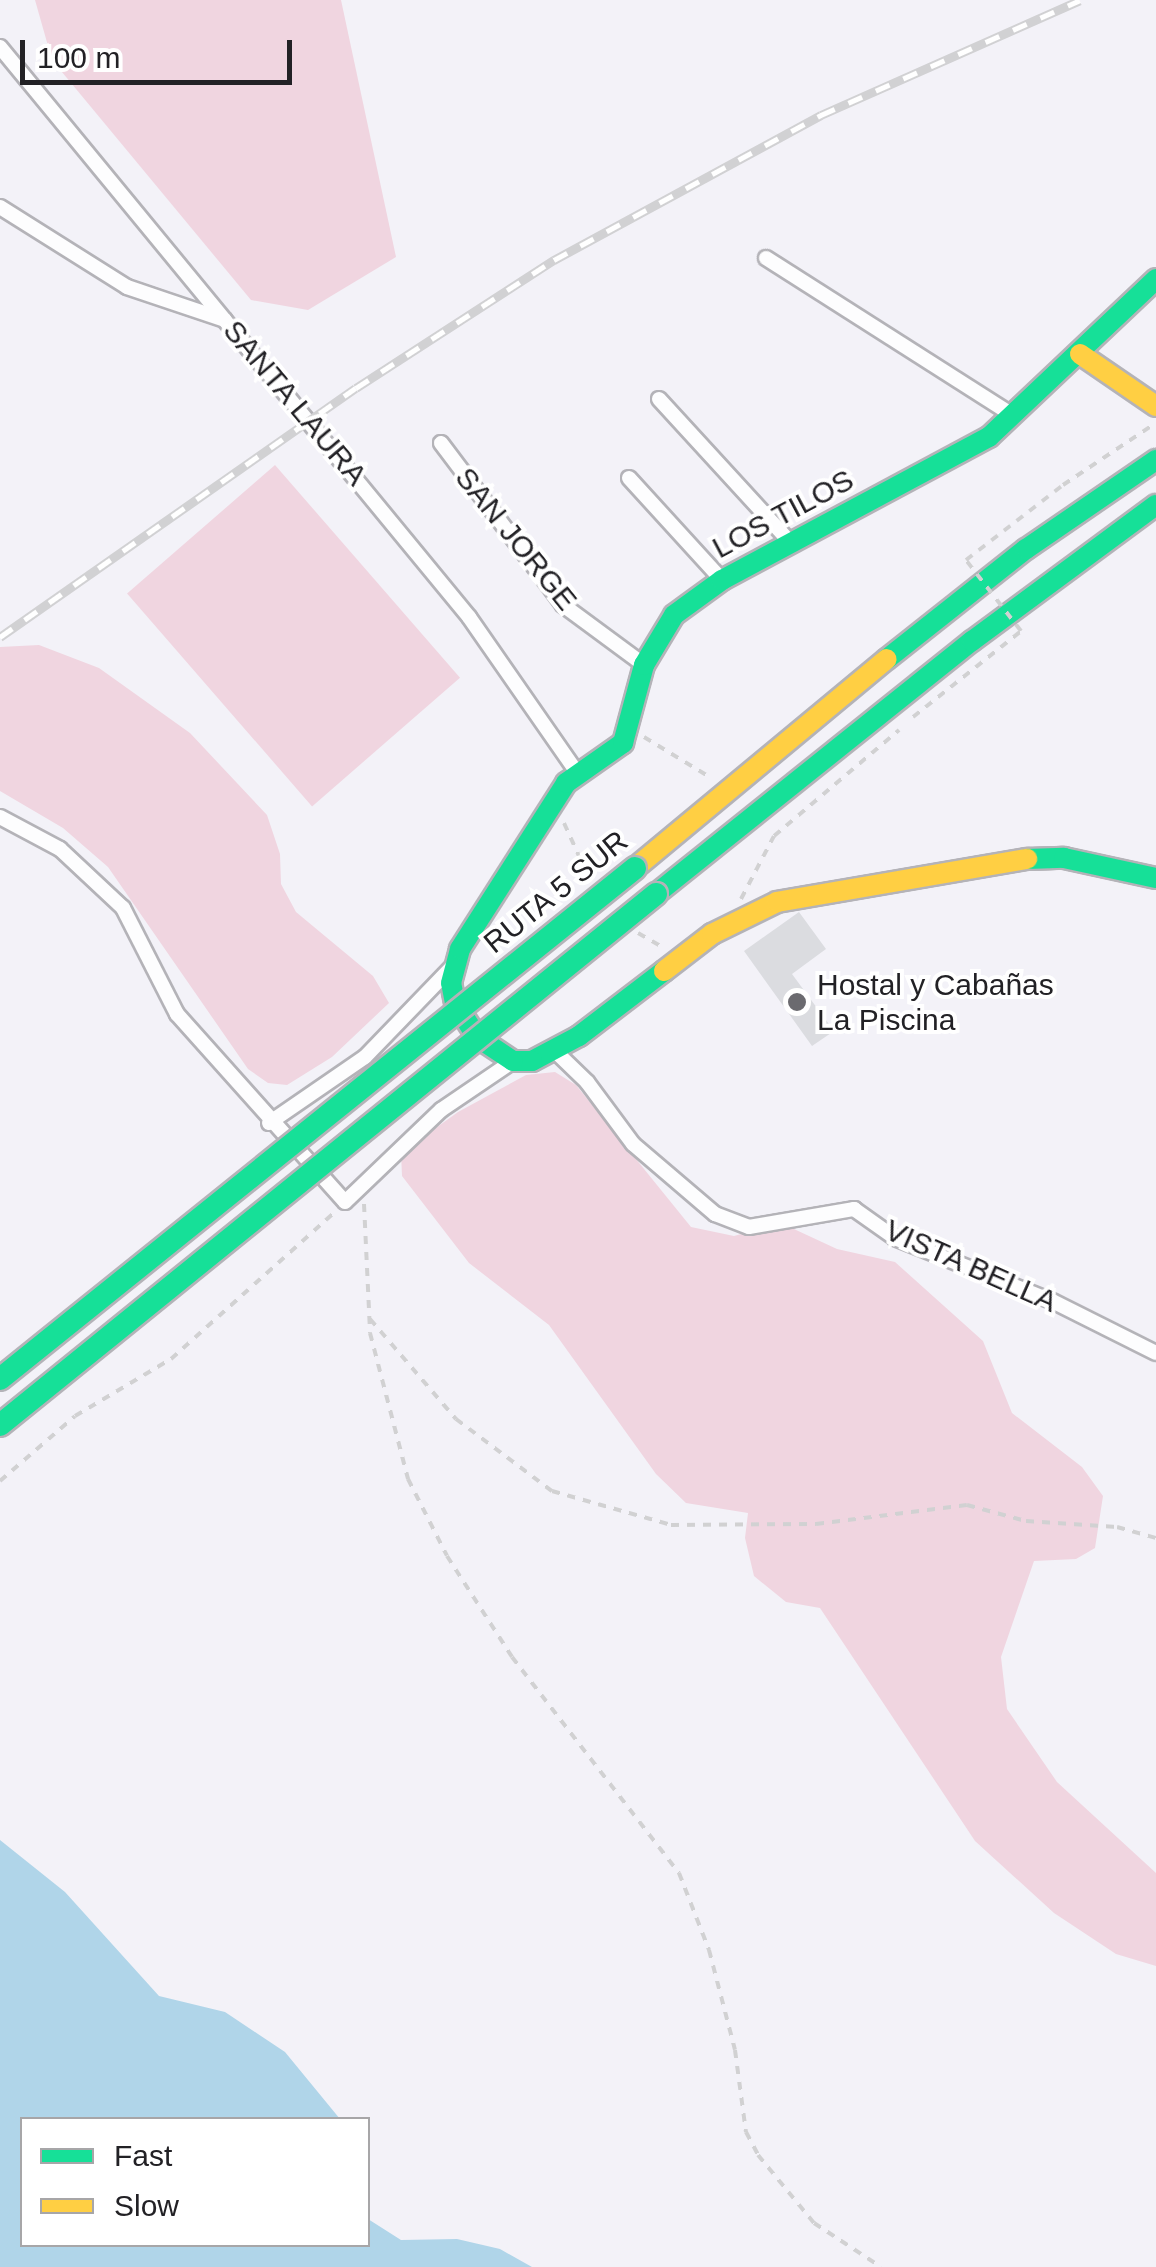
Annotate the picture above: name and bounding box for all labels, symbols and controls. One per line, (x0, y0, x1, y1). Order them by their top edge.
scale bar (25, 20, 298, 82)
text: 100 m (37, 41, 120, 74)
street label: SANTA LAURA (215, 312, 375, 494)
street label: SAN JORGE (447, 460, 585, 618)
street label: LOS TILOS (706, 462, 860, 566)
street label: RUTA 5 SUR (476, 823, 636, 961)
place label: Hostal y Cabañas La Piscina (817, 967, 1054, 1038)
marker: Hostal y Cabañas La Piscina (786, 991, 808, 1013)
street label: VISTA BELLA (879, 1212, 1063, 1320)
legend (20, 2117, 370, 2247)
text: Fast (114, 2139, 172, 2172)
text: Slow (114, 2189, 179, 2222)

